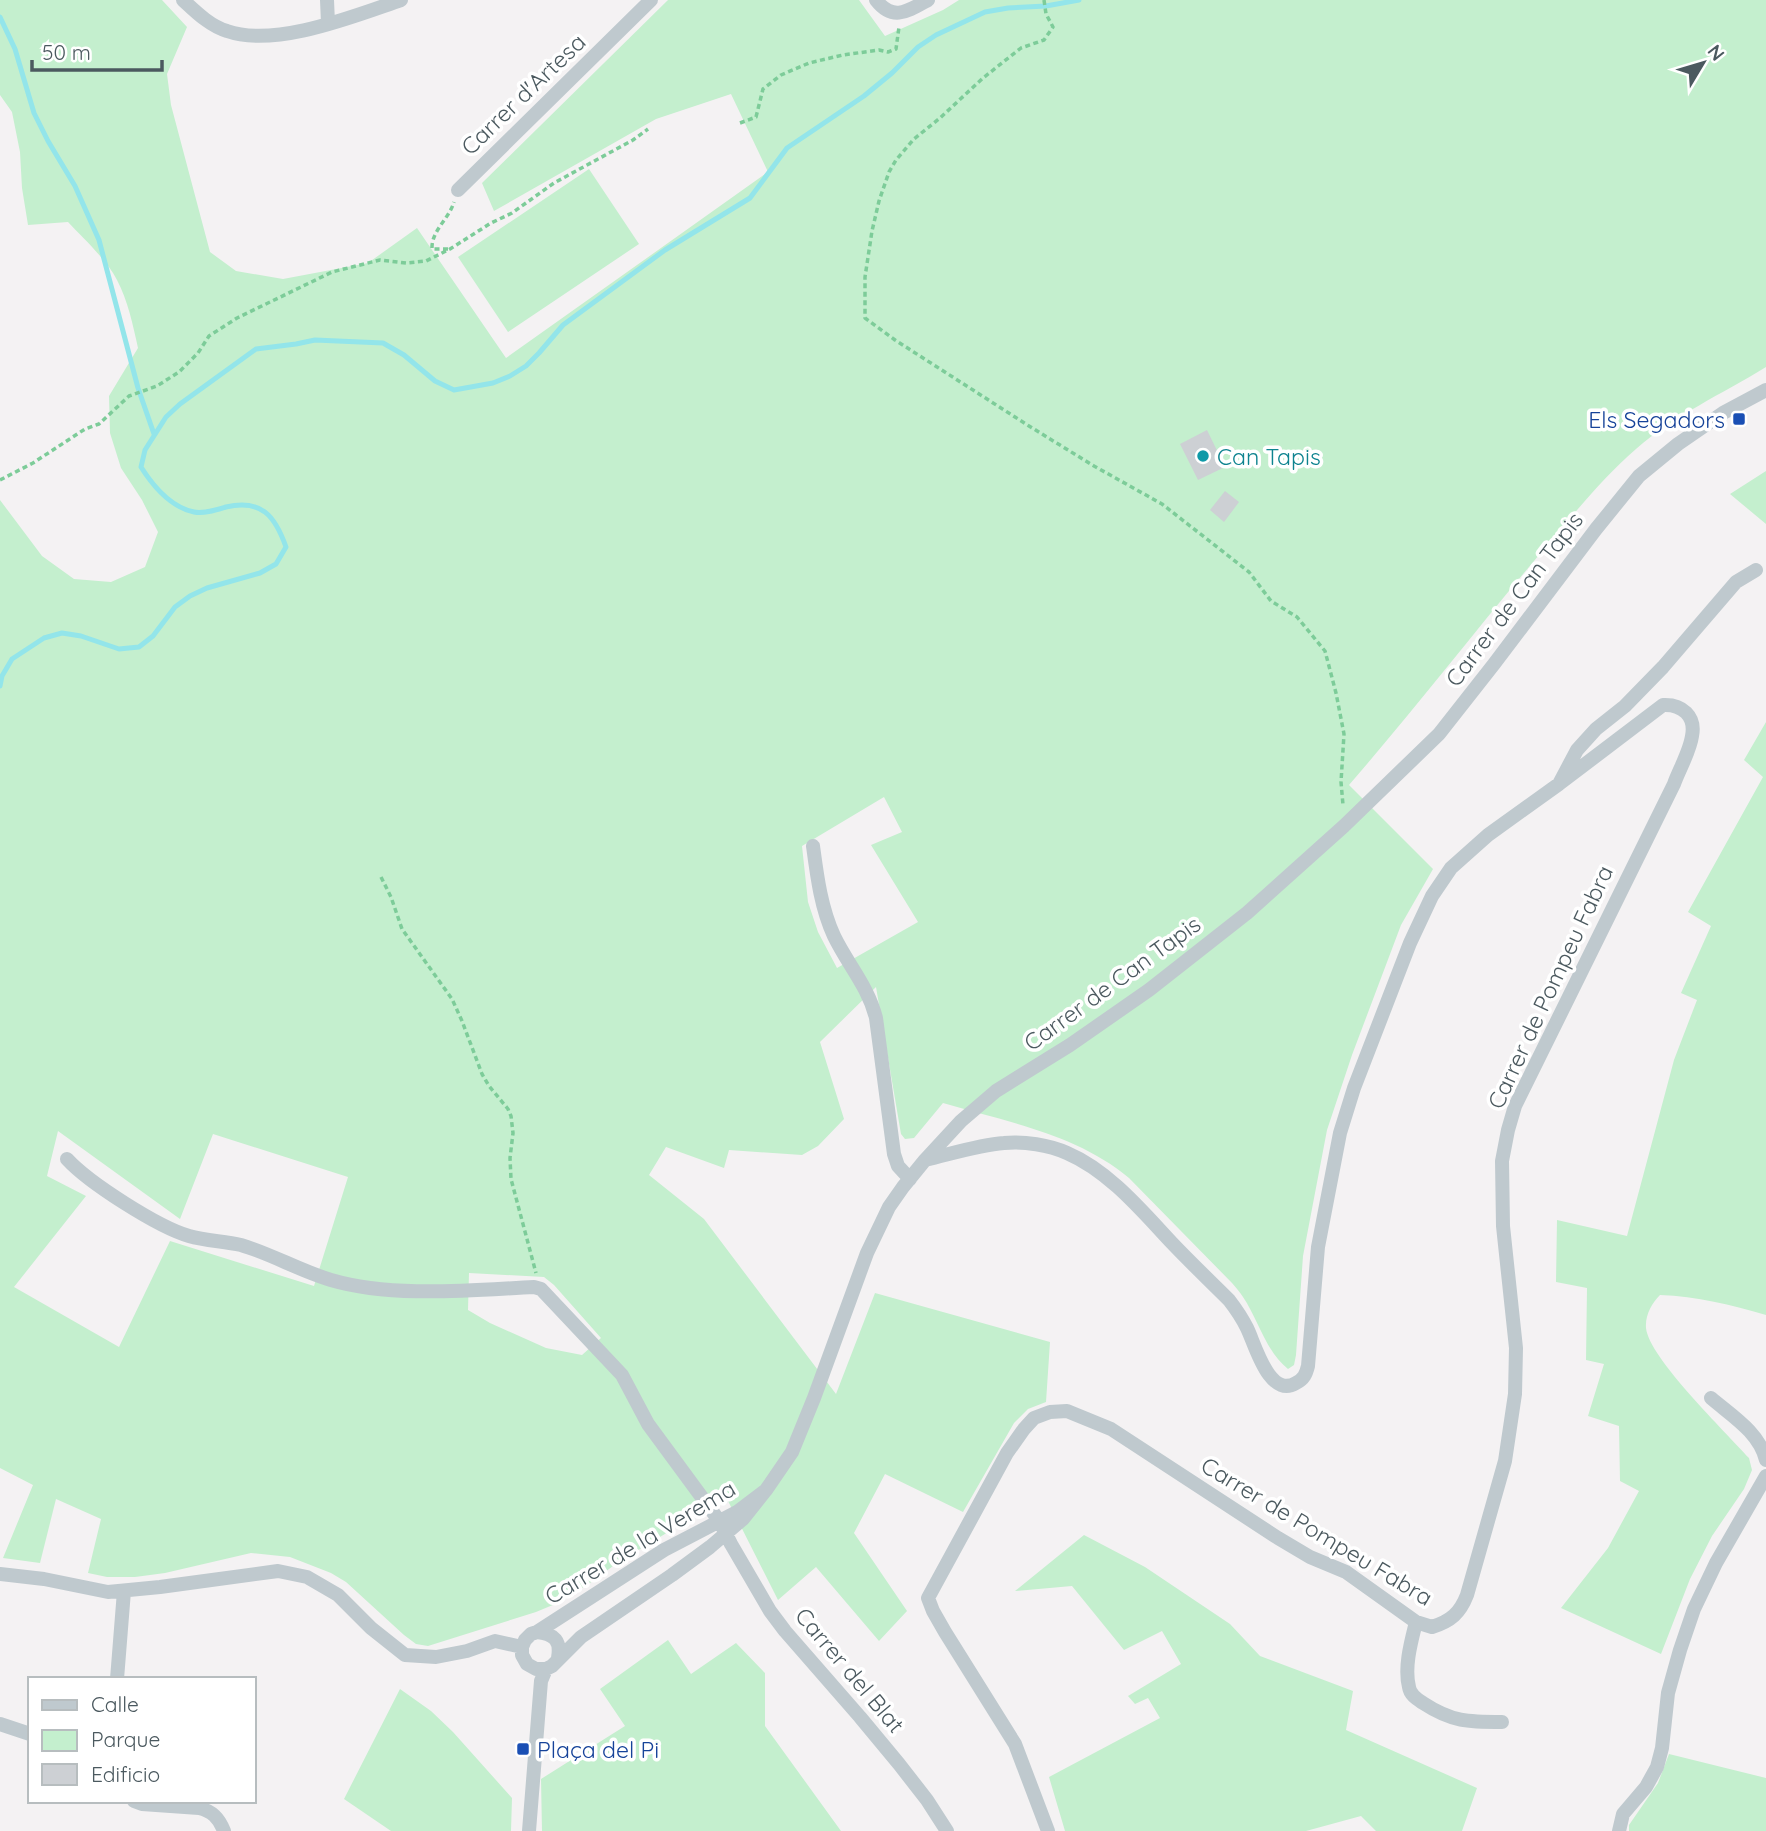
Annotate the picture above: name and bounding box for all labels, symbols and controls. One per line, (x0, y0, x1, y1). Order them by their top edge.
street label: Carrer d'Artesa (455, 27, 591, 161)
scale bar (32, 28, 161, 72)
north arrow (1668, 28, 1738, 98)
text: 50 m (42, 39, 91, 65)
text: N (1703, 40, 1730, 65)
place label: Els Segadors (1588, 405, 1725, 434)
marker: Els Segadors (1731, 411, 1747, 427)
place label: Can Tapis (1217, 442, 1321, 471)
marker: Can Tapis (1195, 448, 1211, 464)
street label: Carrer de Can Tapis (1439, 506, 1589, 692)
street label: Carrer de Pompeu Fabra (1481, 861, 1619, 1113)
street label: Carrer de Can Tapis (1018, 909, 1206, 1057)
street label: Carrer de Pompeu Fabra (1196, 1450, 1438, 1612)
street label: Carrer de la Verema (540, 1474, 740, 1610)
street label: Carrer del Blat (789, 1601, 911, 1739)
legend (28, 1677, 256, 1803)
text: Calle (91, 1691, 139, 1717)
text: Parque (91, 1726, 160, 1752)
place label: Plaça del Pi (537, 1735, 659, 1764)
marker: Plaça del Pi (515, 1741, 531, 1757)
text: Edificio (91, 1761, 160, 1787)

